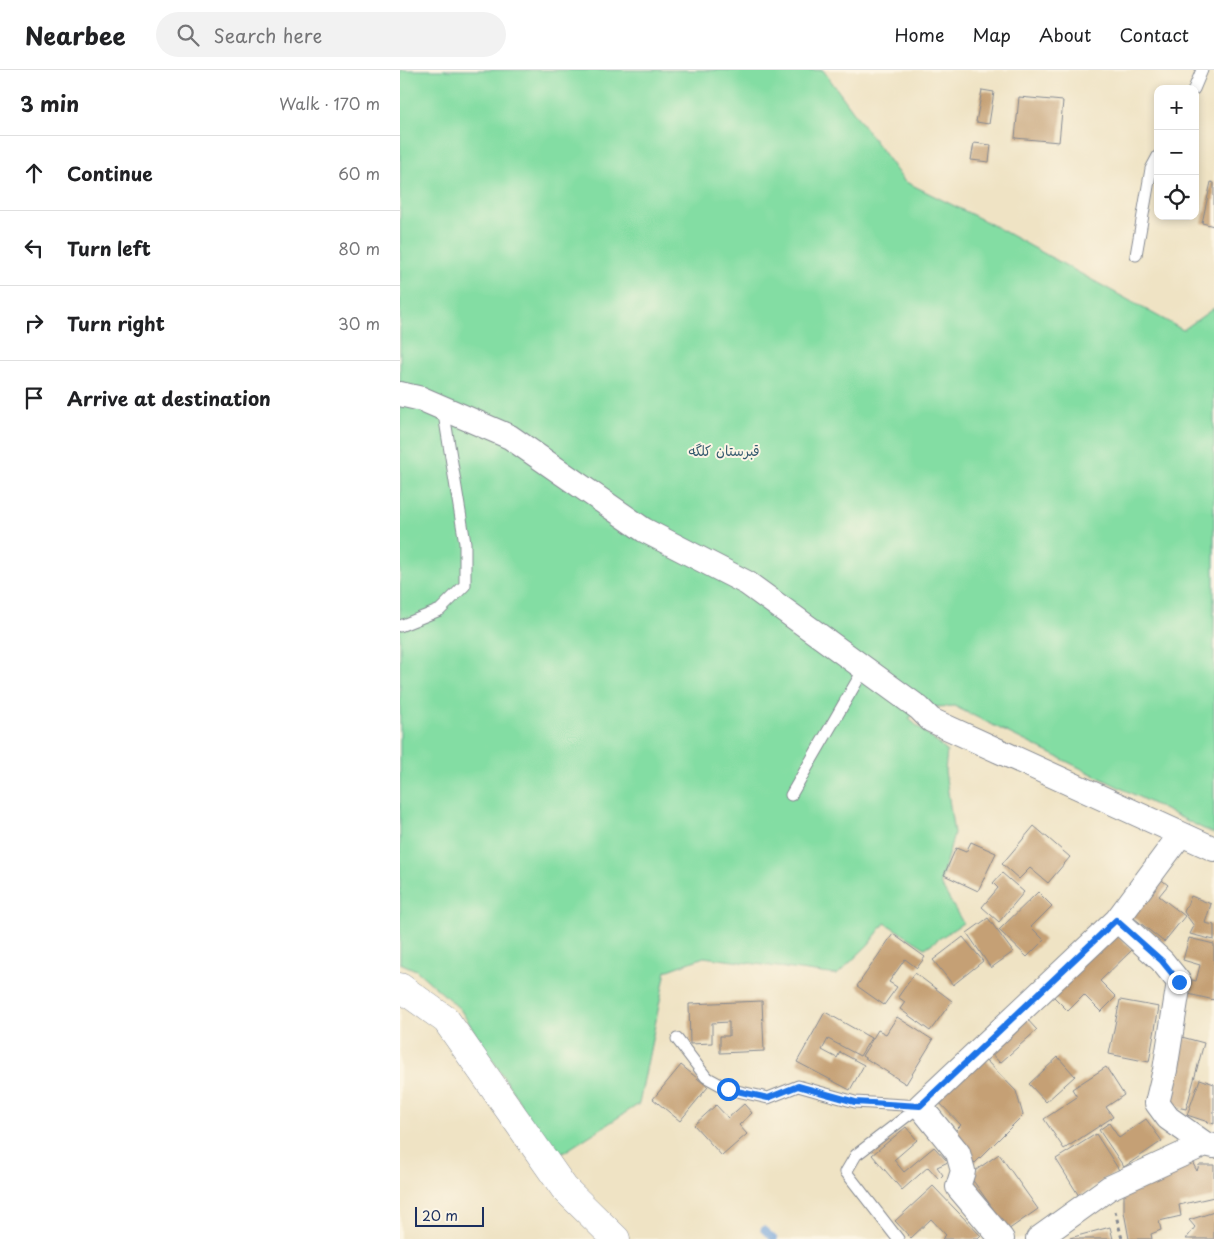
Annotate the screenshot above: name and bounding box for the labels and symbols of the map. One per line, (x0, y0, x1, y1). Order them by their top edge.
park label: قبرستان کلگه (688, 440, 760, 461)
route end (1168, 971, 1191, 994)
route start (717, 1078, 740, 1101)
scale bar (415, 1204, 484, 1227)

